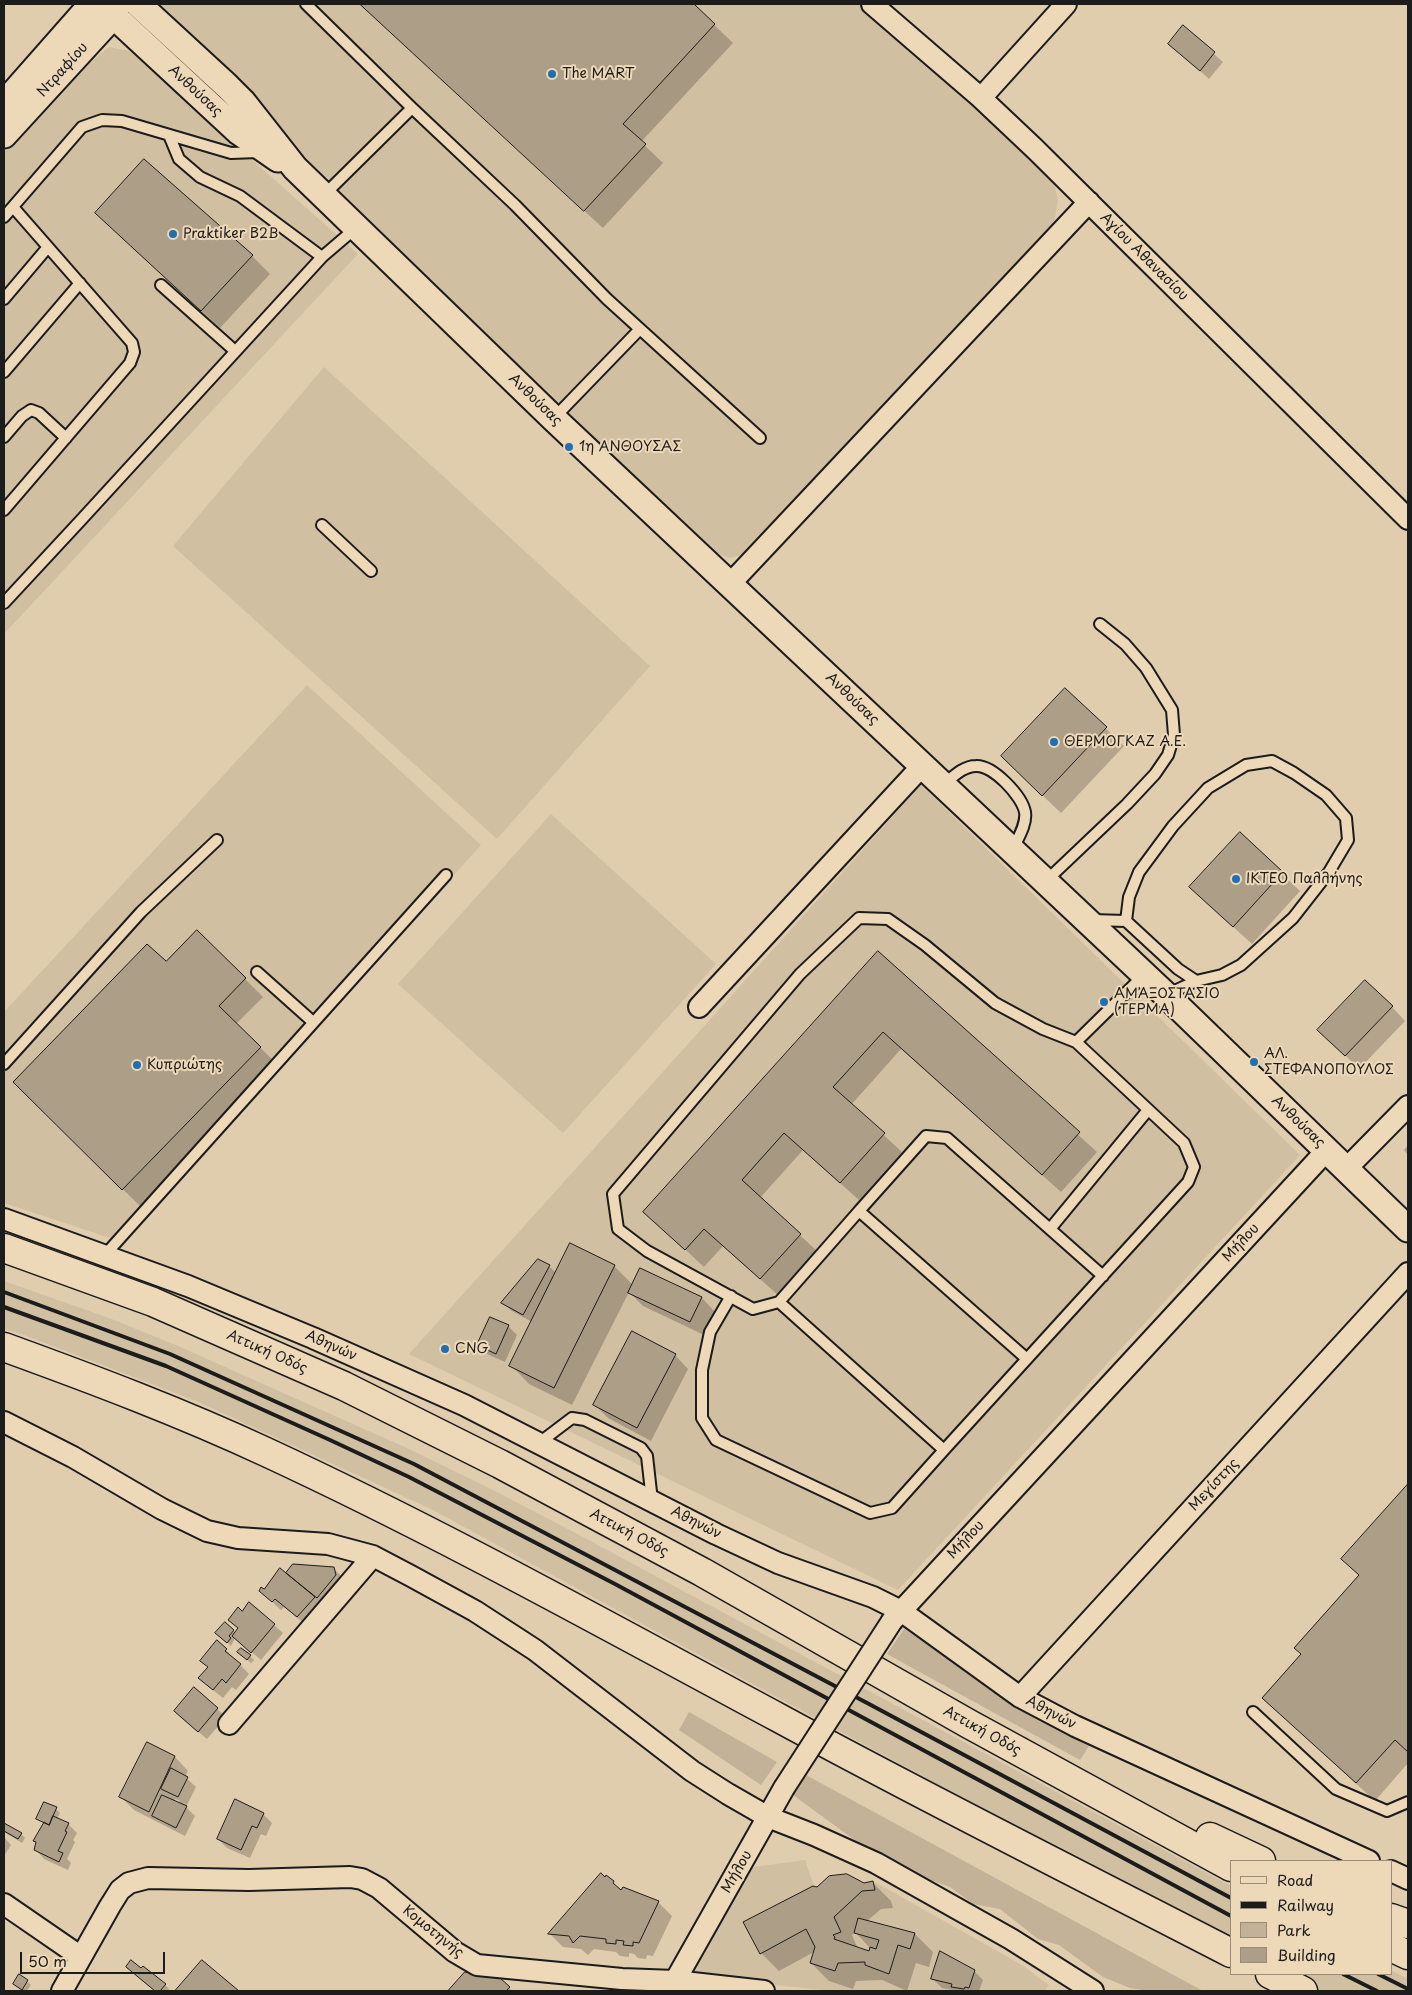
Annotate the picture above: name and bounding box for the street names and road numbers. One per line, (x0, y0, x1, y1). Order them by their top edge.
street label: Ντραφίου (34, 39, 92, 101)
street label: Ανθούσας (165, 62, 225, 120)
street label: Αγίου Αθανασίου (1097, 210, 1191, 304)
street label: Ανθούσας (505, 371, 565, 429)
street label: Ανθούσας (822, 670, 882, 728)
street label: Ανθούσας (1268, 1093, 1328, 1151)
street label: Μήλου (1219, 1220, 1263, 1266)
street label: Αττική Οδός (224, 1327, 310, 1377)
street label: Αθηνών (303, 1327, 359, 1365)
street label: Μεγίστης (1186, 1455, 1242, 1515)
street label: Αθηνών (668, 1503, 724, 1543)
street label: Αττική Οδός (587, 1505, 671, 1561)
street label: Μήλου (944, 1517, 988, 1563)
street label: Αθηνών (1023, 1693, 1079, 1733)
street label: Αττική Οδός (940, 1703, 1024, 1759)
street label: Μήλου (718, 1848, 756, 1896)
street label: Κομοτηνής (399, 1902, 467, 1962)

